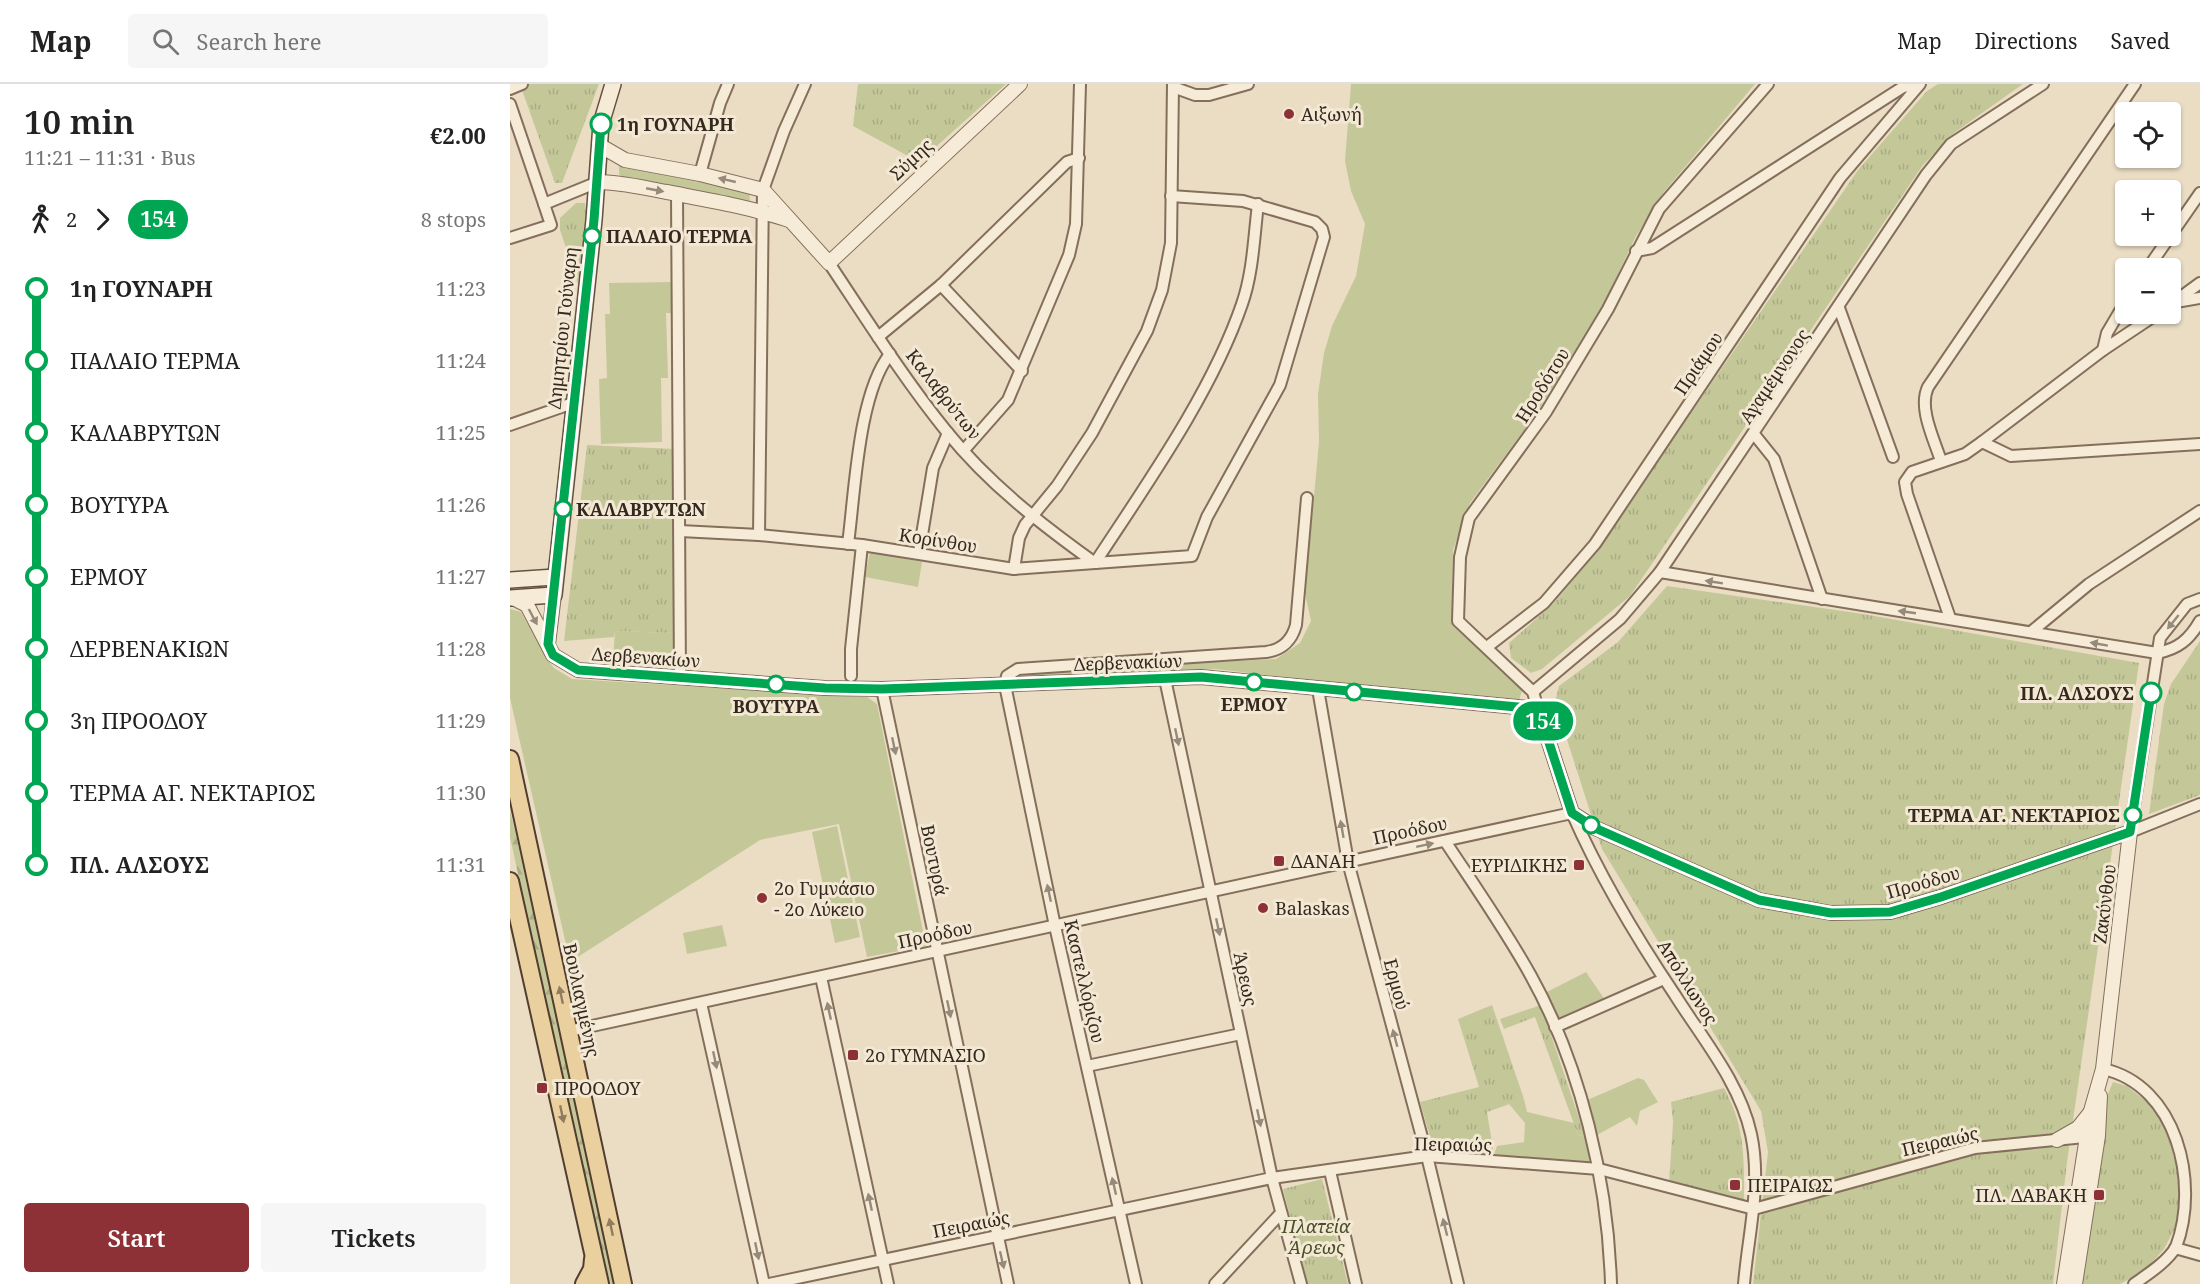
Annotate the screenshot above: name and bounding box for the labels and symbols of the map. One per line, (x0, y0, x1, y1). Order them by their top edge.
place label: Αιξωνή (1301, 102, 1362, 126)
marker: Αιξωνή (1282, 107, 1296, 121)
place label: 1η ΓΟΥΝΑΡΗ (617, 112, 734, 136)
marker: 1η ΓΟΥΝΑΡΗ (590, 113, 612, 135)
street label: Σύμης (884, 133, 938, 185)
one-way arrow (717, 175, 736, 184)
one-way arrow (646, 186, 665, 195)
place label: ΠΑΛΑΙΟ ΤΕΡΜΑ (606, 224, 753, 248)
marker: ΠΑΛΑΙΟ ΤΕΡΜΑ (583, 227, 601, 245)
street label: Δημητρίου Γούναρη (542, 246, 582, 410)
street label: Αγαμέμνονος (1733, 324, 1815, 428)
street label: Πριάμου (1668, 327, 1728, 399)
street label: Ηροδότου (1510, 343, 1574, 427)
street label: Καλαβρύτων (901, 344, 987, 444)
place label: ΚΑΛΑΒΡΥΤΩΝ (576, 497, 706, 521)
marker: ΚΑΛΑΒΡΥΤΩΝ (554, 500, 572, 518)
street label: Κορίνθου (897, 522, 979, 558)
one-way arrow (1705, 577, 1724, 586)
one-way arrow (1897, 607, 1916, 616)
one-way arrow (528, 609, 538, 626)
one-way arrow (2167, 614, 2180, 629)
one-way arrow (2090, 639, 2109, 648)
street label: Δερβενακίων (591, 641, 701, 673)
street label: Δερβενακίων (1073, 648, 1183, 676)
marker: ΕΡΜΟΥ (1245, 673, 1263, 691)
marker: ΒΟΥΤΥΡΑ (767, 675, 785, 693)
place label: ΠΛ. ΑΛΣΟΥΣ (2020, 681, 2134, 705)
marker: ΠΛ. ΑΛΣΟΥΣ (2140, 682, 2162, 704)
unlabelled marker (1345, 683, 1363, 701)
place label: ΕΡΜΟΥ (1221, 692, 1288, 716)
place label: ΒΟΥΤΥΡΑ (733, 694, 820, 718)
line badge: 154 (1508, 702, 1578, 740)
one-way arrow (1173, 727, 1182, 746)
one-way arrow (890, 737, 899, 756)
place label: ΤΕΡΜΑ ΑΓ. ΝΕΚΤΑΡΙΟΣ (1908, 803, 2120, 827)
marker: ΤΕΡΜΑ ΑΓ. ΝΕΚΤΑΡΙΟΣ (2124, 806, 2142, 824)
street label: Προόδου (1371, 810, 1449, 850)
unlabelled marker (1582, 816, 1600, 834)
one-way arrow (1337, 820, 1346, 839)
street label: Βουτυρά (916, 822, 954, 898)
one-way arrow (1416, 840, 1435, 849)
place label: ΔΑΝΑΗ (1291, 849, 1356, 873)
place label: ΕΥΡΙΔΙΚΗΣ (1471, 853, 1567, 877)
marker: ΔΑΝΑΗ (1272, 854, 1286, 868)
marker: ΕΥΡΙΔΙΚΗΣ (1572, 858, 1586, 872)
street label: Προόδου (1883, 860, 1963, 904)
street label: Ζακύνθου (2087, 863, 2121, 945)
place label: 2ο Γυμνάσιο - 2ο Λύκειο (774, 876, 875, 921)
one-way arrow (1043, 884, 1053, 902)
marker: 2ο Γυμνάσιο - 2ο Λύκειο (755, 891, 769, 905)
place label: Balaskas (1275, 896, 1350, 920)
marker: Balaskas (1256, 901, 1270, 915)
street label: Προόδου (896, 914, 974, 954)
street label: Καστελλόριζου (1059, 917, 1111, 1045)
one-way arrow (1214, 918, 1223, 937)
street label: Απόλλωνος (1652, 935, 1724, 1029)
street label: Βουλιαγμένης (558, 941, 606, 1060)
street label: Άρεως (1229, 950, 1263, 1008)
street label: Ερμού (1379, 956, 1415, 1012)
one-way arrow (556, 985, 565, 1004)
one-way arrow (945, 1000, 954, 1019)
one-way arrow (823, 1002, 833, 1021)
one-way arrow (1390, 1029, 1399, 1047)
place label: 2ο ΓΥΜΝΑΣΙΟ (865, 1043, 986, 1067)
marker: 2ο ΓΥΜΝΑΣΙΟ (846, 1048, 860, 1062)
one-way arrow (711, 1051, 720, 1070)
place label: ΠΡΟΟΔΟΥ (554, 1076, 641, 1100)
marker: ΠΡΟΟΔΟΥ (535, 1081, 549, 1095)
one-way arrow (558, 1104, 567, 1123)
one-way arrow (1255, 1109, 1264, 1128)
street label: Πειραιώς (1899, 1120, 1981, 1161)
street label: Πειραιώς (1414, 1131, 1492, 1157)
place label: ΠΕΙΡΑΙΩΣ (1747, 1173, 1833, 1197)
one-way arrow (1108, 1177, 1118, 1195)
marker: ΠΕΙΡΑΙΩΣ (1728, 1178, 1742, 1192)
place label: ΠΛ. ΔΑΒΑΚΗ (1975, 1183, 2087, 1207)
marker: ΠΛ. ΔΑΒΑΚΗ (2092, 1188, 2106, 1202)
one-way arrow (865, 1192, 875, 1211)
street label: Πειραιώς (930, 1205, 1012, 1243)
park label: Πλατεία Άρεως (1281, 1214, 1351, 1259)
one-way arrow (606, 1217, 615, 1236)
one-way arrow (1440, 1218, 1449, 1236)
one-way arrow (752, 1241, 762, 1260)
one-way arrow (998, 1251, 1007, 1270)

